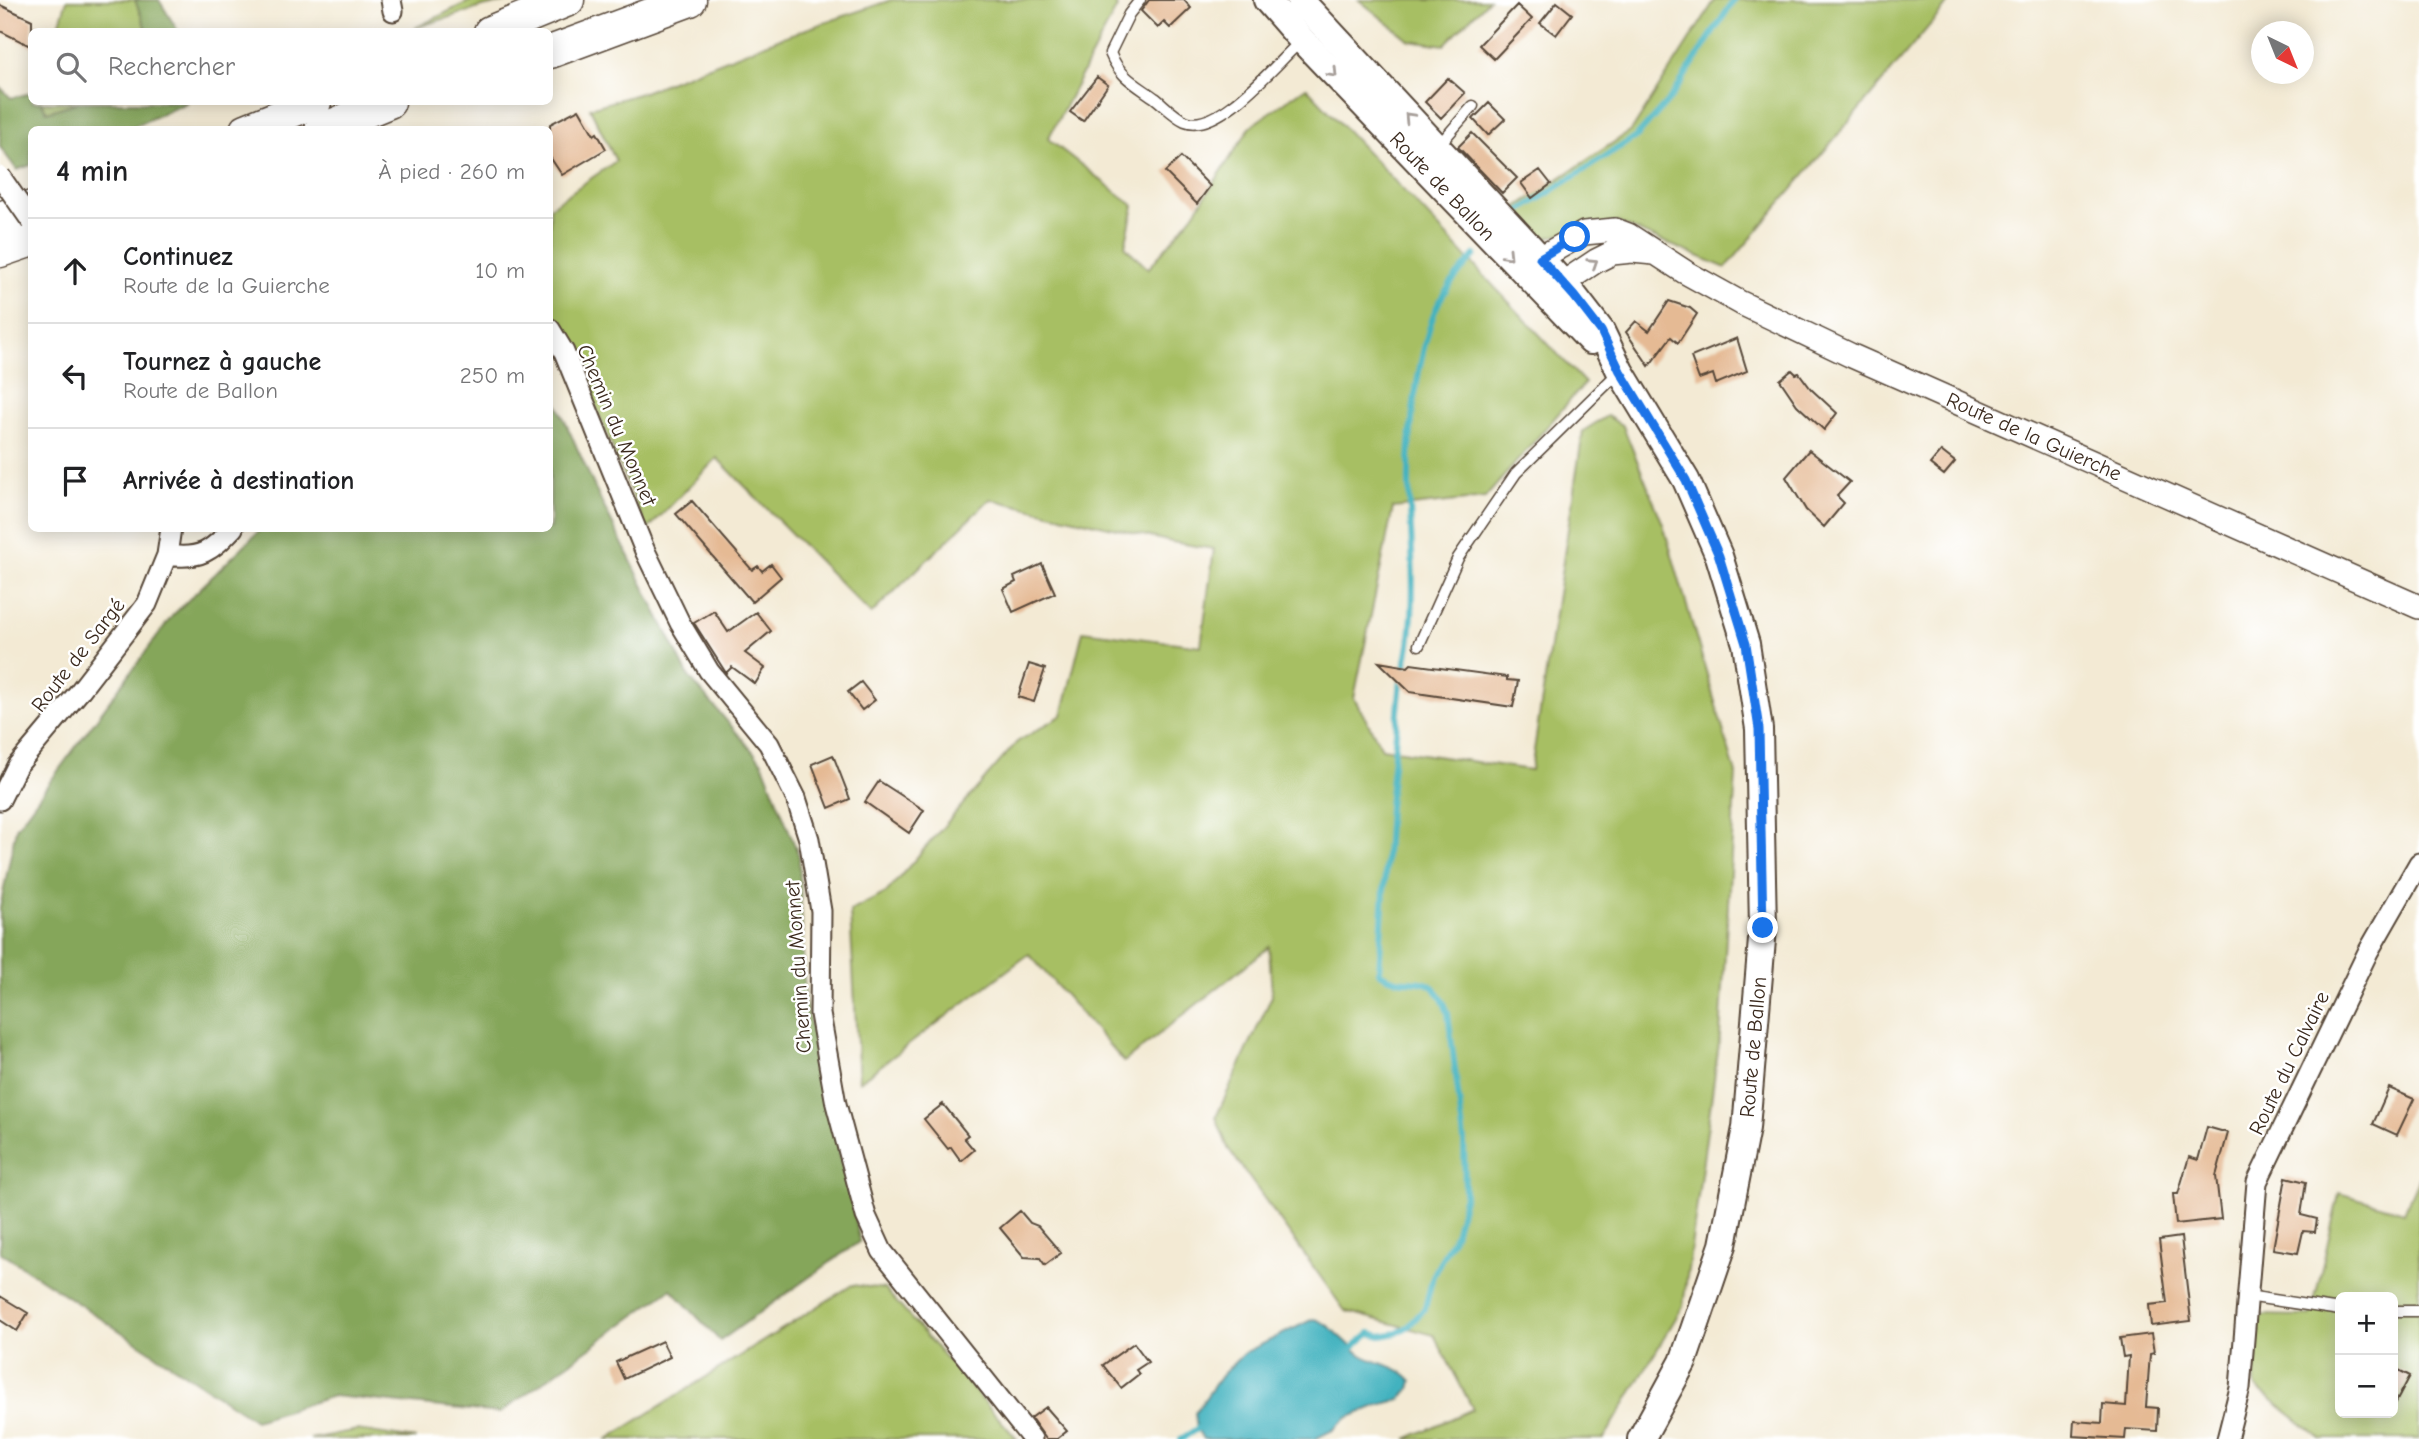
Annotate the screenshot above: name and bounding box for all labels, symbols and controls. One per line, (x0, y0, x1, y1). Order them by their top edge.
north arrow (2251, 21, 2314, 84)
search box (28, 28, 553, 105)
icon: search (52, 48, 90, 86)
text: Rechercher (108, 52, 235, 82)
one-way arrow (1325, 65, 1338, 78)
one-way arrow (1404, 112, 1417, 125)
street label: Route de Ballon (1385, 127, 1500, 246)
text: 4 min (56, 154, 128, 189)
text: À pied · 260 m (378, 158, 525, 185)
route start (1559, 221, 1590, 252)
text: Continuez (123, 242, 233, 272)
one-way arrow (1499, 246, 1512, 259)
icon: ahead (56, 252, 94, 290)
text: 10 m (475, 257, 525, 284)
one-way arrow (1585, 259, 1598, 271)
text: Route de la Guierche (123, 272, 330, 299)
street label: Chemin du Monnet (572, 341, 662, 510)
text: Tournez à gauche (123, 347, 321, 377)
icon: left (56, 357, 94, 395)
text: 250 m (460, 362, 525, 389)
text: Route de Ballon (123, 377, 278, 404)
street label: Route de la Guierche (1943, 387, 2125, 486)
icon: arrive (56, 462, 94, 500)
text: Arrivée à destination (123, 466, 354, 496)
street label: Route de Sargé (26, 593, 130, 717)
street label: Chemin du Monnet (780, 879, 816, 1054)
route end (1747, 912, 1778, 943)
street label: Route de Ballon (1735, 975, 1771, 1119)
street label: Route du Calvaire (2244, 987, 2334, 1139)
map controls (2335, 1292, 2398, 1418)
button: + (2335, 1292, 2398, 1355)
button: − (2335, 1355, 2398, 1418)

